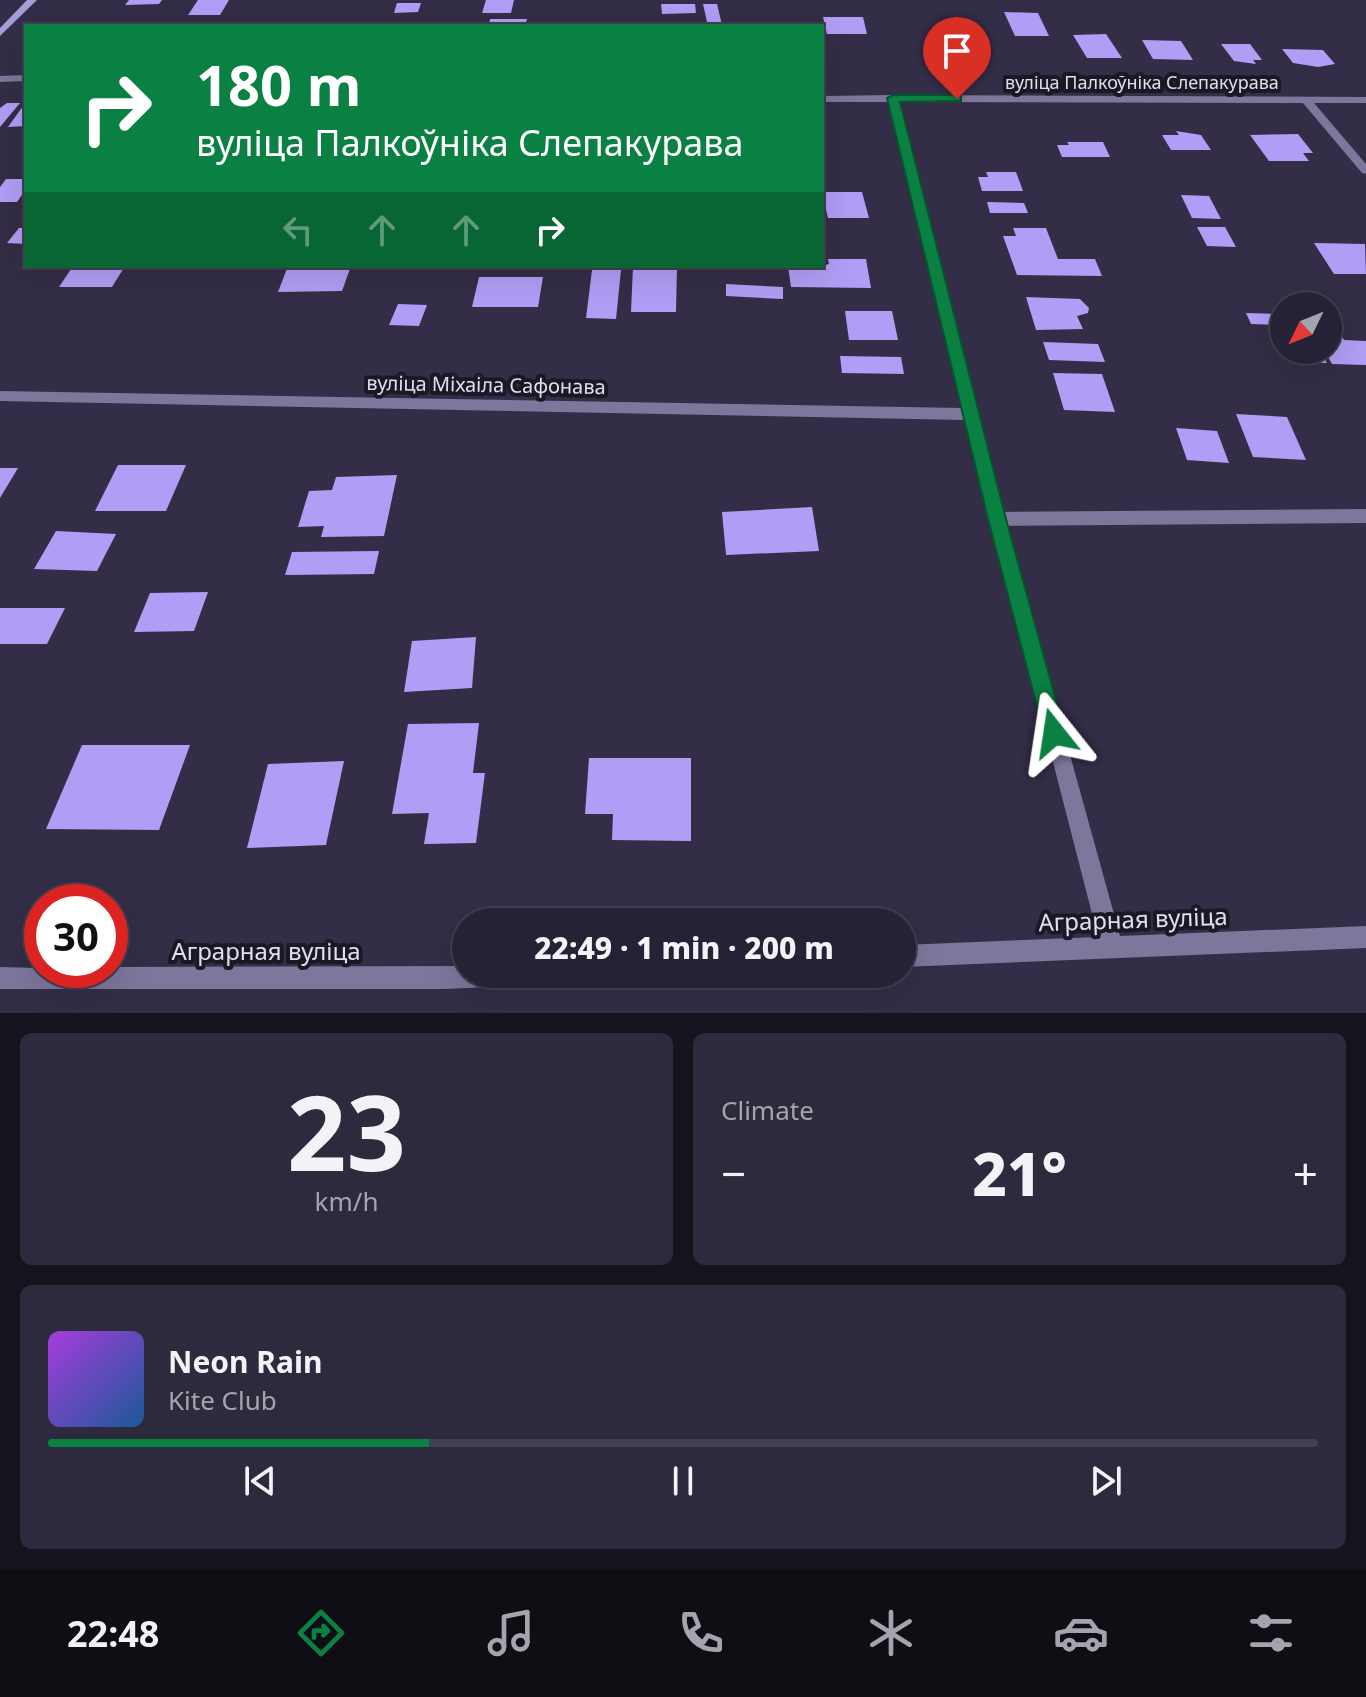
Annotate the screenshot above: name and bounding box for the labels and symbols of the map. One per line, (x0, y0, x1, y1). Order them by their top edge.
pin (923, 17, 991, 99)
street label: вуліца Палкоўніка Слепакурава (1005, 70, 1279, 94)
north arrow (1270, 292, 1342, 364)
street label: вуліца Міхаіла Сафонава (366, 369, 606, 400)
position arrow (1012, 691, 1096, 775)
speed limit sign: 30 (24, 884, 128, 988)
street label: Аграрная вуліца (1038, 899, 1228, 938)
street label: Аграрная вуліца (171, 934, 361, 967)

